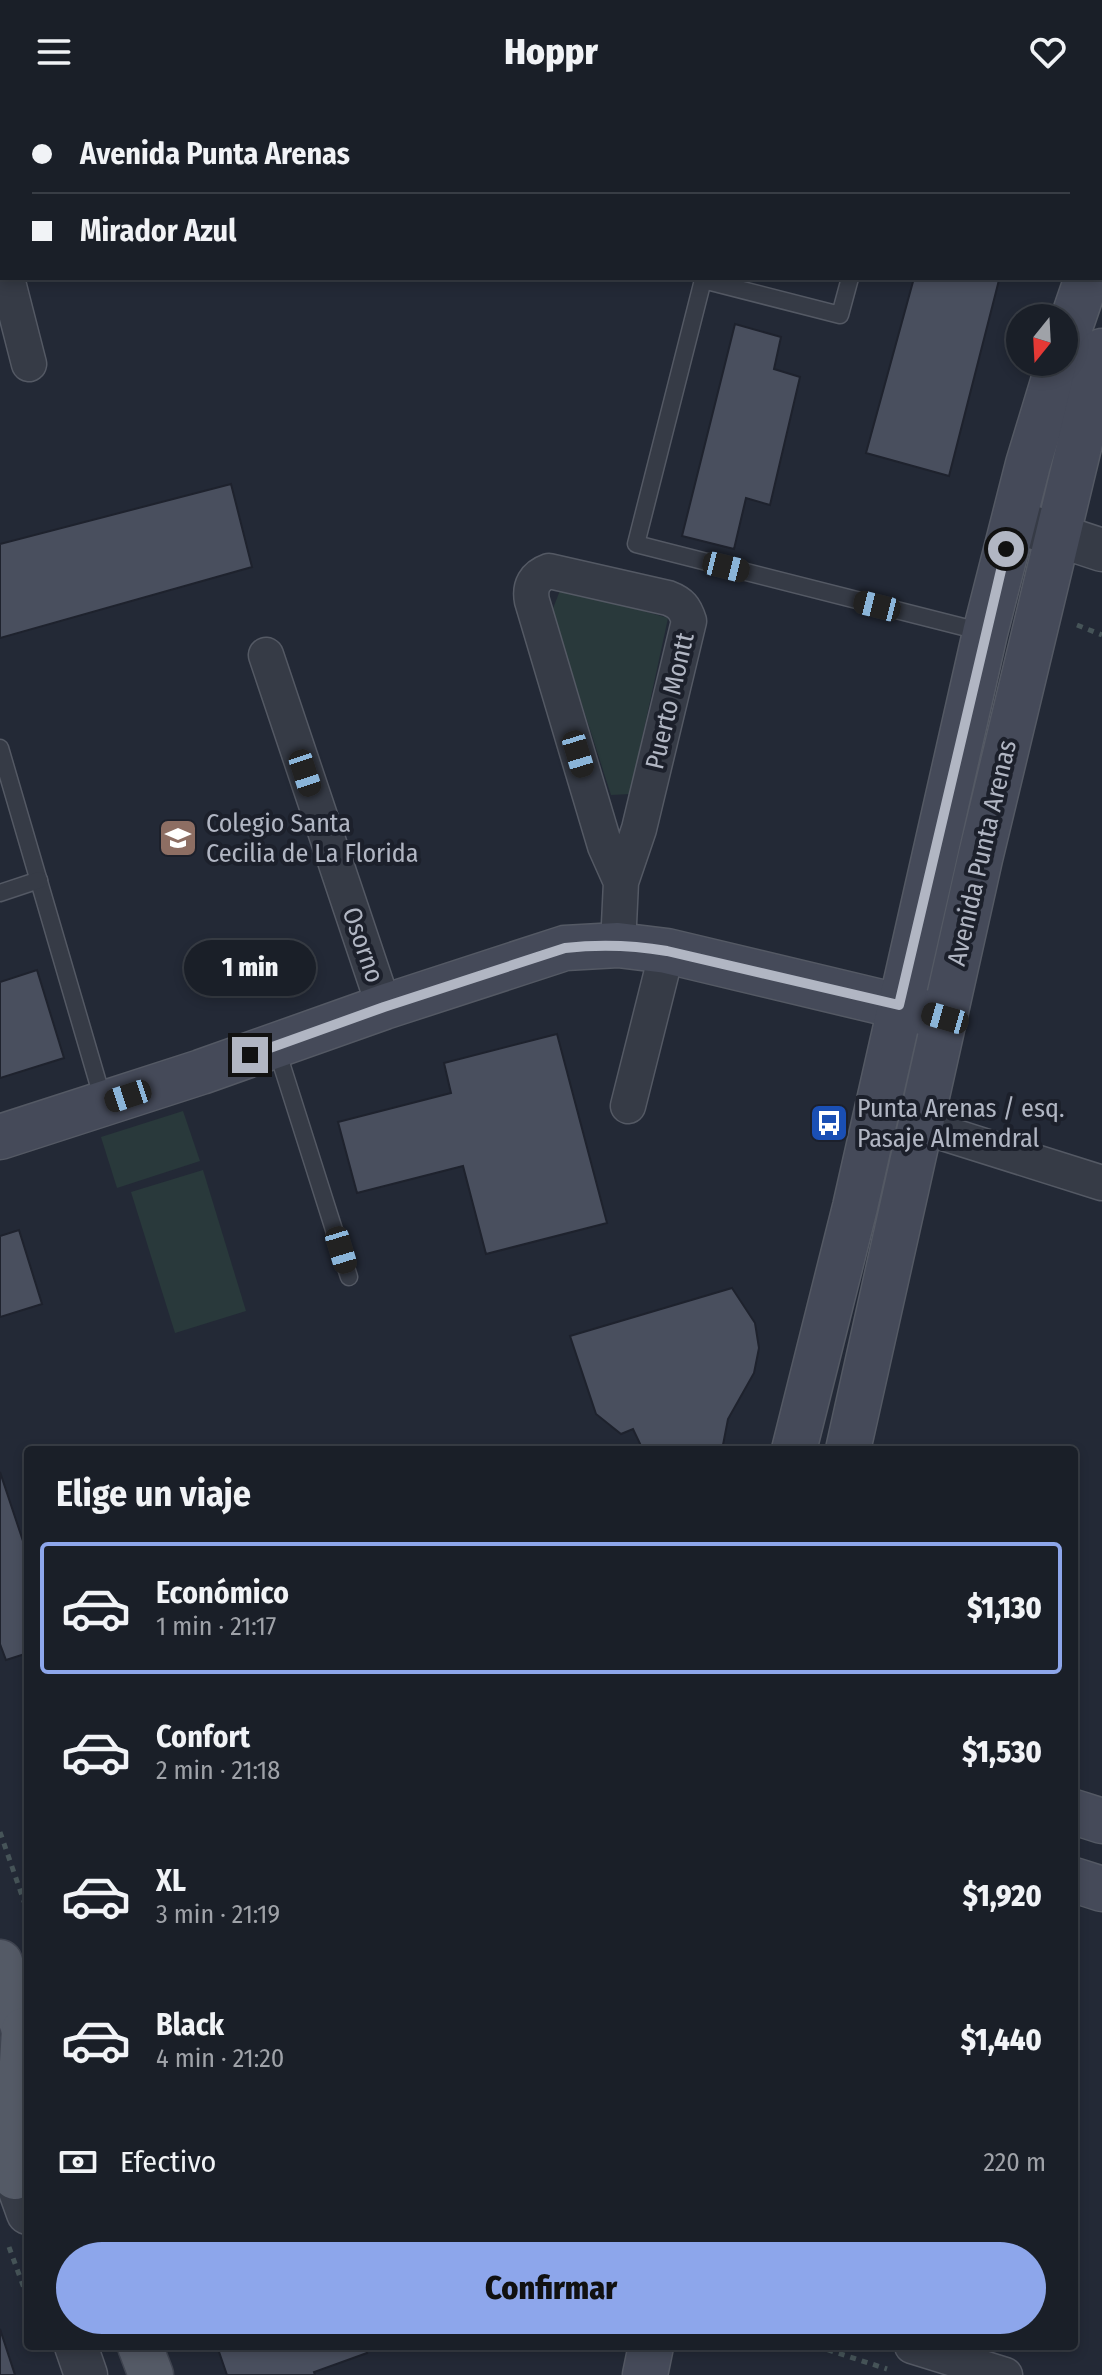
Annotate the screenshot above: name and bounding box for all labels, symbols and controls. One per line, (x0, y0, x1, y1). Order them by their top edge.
icon: menu (32, 30, 76, 74)
text: Hoppr (504, 30, 598, 74)
icon: heart (1026, 30, 1070, 74)
text: Avenida Punta Arenas (80, 136, 350, 172)
text: Mirador Azul (80, 213, 236, 249)
north arrow (1006, 304, 1078, 376)
map controls (1006, 304, 1078, 376)
route start (988, 531, 1024, 567)
car (700, 550, 752, 584)
car (851, 589, 903, 623)
street label: Puerto Montt (639, 629, 701, 772)
car (560, 728, 596, 780)
street label: Avenida Punta Arenas (941, 737, 1023, 969)
car (286, 746, 324, 800)
place label: Colegio Santa Cecilia de La Florida (206, 808, 418, 869)
school or university icon: Colegio Santa Cecilia de La Florida (157, 817, 199, 859)
street label: Osorno (336, 903, 390, 987)
callout: 1 min (184, 939, 316, 995)
text: 1 min (222, 952, 278, 983)
car (919, 1000, 971, 1036)
route end (232, 1037, 268, 1073)
car (101, 1077, 155, 1115)
place label: Punta Arenas / esq. Pasaje Almendral (857, 1093, 1064, 1154)
bus stop icon: Punta Arenas / esq. Pasaje Almendral (808, 1102, 850, 1144)
car (323, 1224, 359, 1276)
text: Elige un viaje (56, 1472, 251, 1516)
icon: car (60, 1572, 132, 1644)
text: Económico (156, 1575, 289, 1611)
text: $1,130 (967, 1590, 1042, 1626)
text: 1 min · 21:17 (156, 1611, 276, 1642)
icon: car (60, 1716, 132, 1788)
text: Confort (156, 1719, 250, 1755)
text: $1,530 (962, 1734, 1042, 1770)
text: 2 min · 21:18 (156, 1755, 280, 1786)
icon: car (60, 1860, 132, 1932)
text: XL (156, 1863, 186, 1899)
text: $1,920 (963, 1878, 1042, 1914)
text: 3 min · 21:19 (156, 1899, 280, 1930)
icon: car (60, 2004, 132, 2076)
text: Black (156, 2007, 224, 2043)
text: $1,440 (961, 2022, 1042, 2058)
text: 4 min · 21:20 (156, 2043, 284, 2074)
icon: cash (56, 2140, 100, 2184)
text: Efectivo (120, 2144, 216, 2180)
text: 220 m (983, 2147, 1046, 2178)
button: Confirmar (56, 2242, 1046, 2334)

